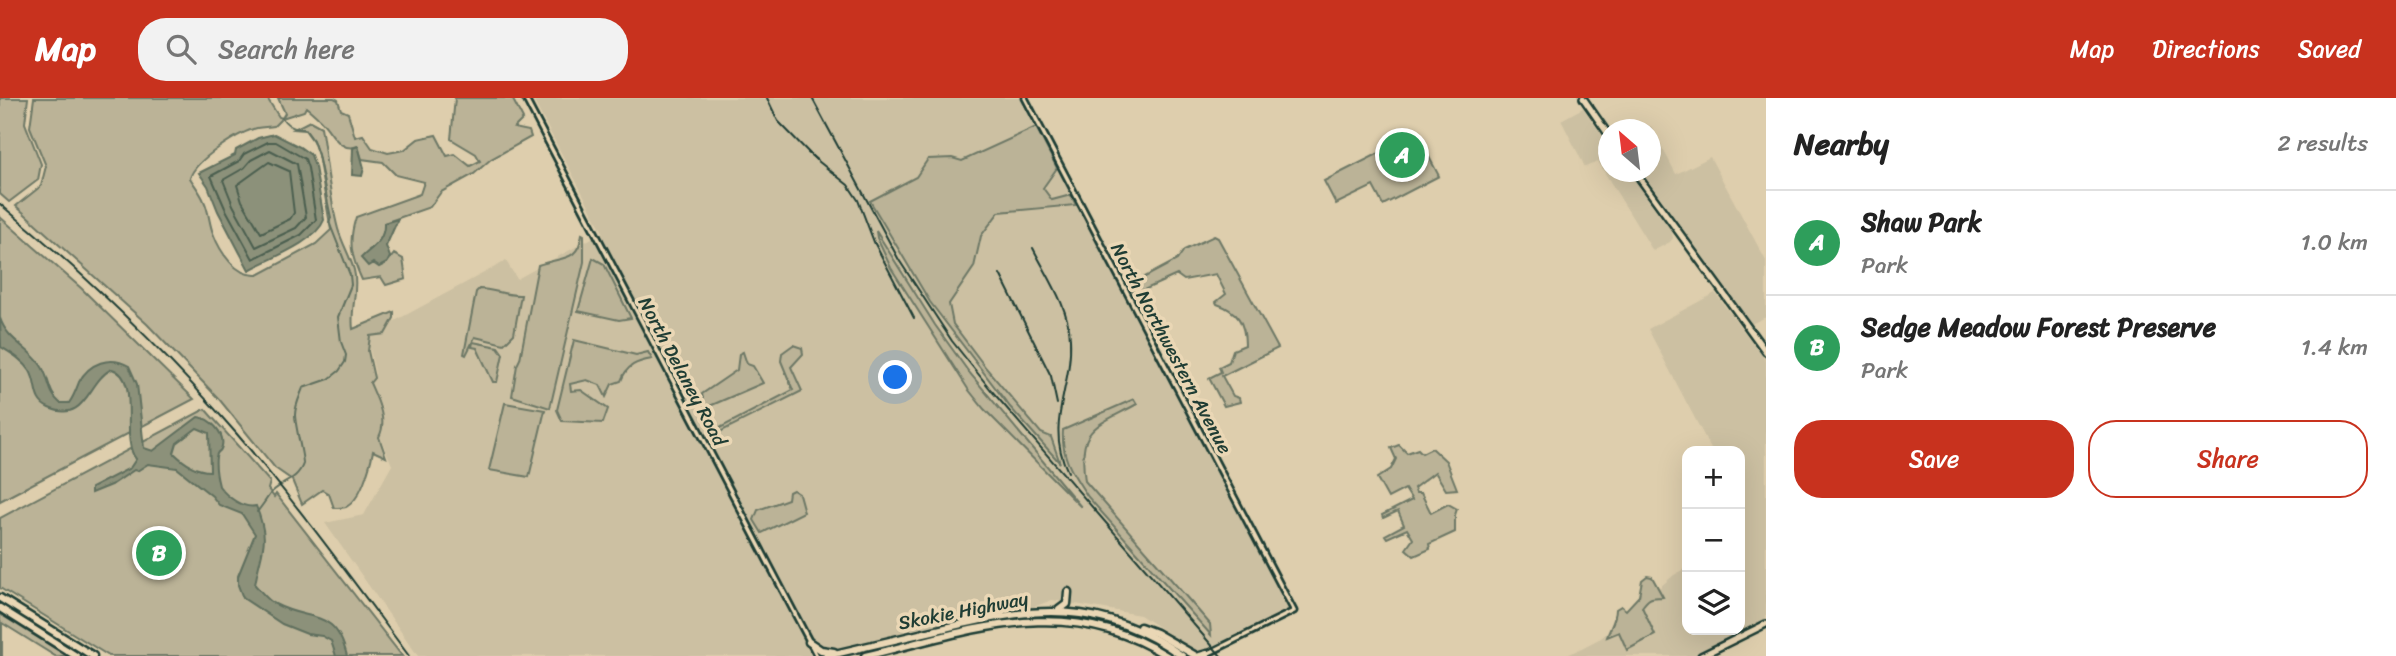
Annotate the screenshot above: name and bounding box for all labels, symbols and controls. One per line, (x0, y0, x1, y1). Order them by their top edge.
search box (138, 18, 628, 81)
text: Map (35, 20, 96, 78)
text: Search here (218, 26, 355, 72)
text: Map (2070, 28, 2114, 70)
text: Directions (2152, 28, 2260, 70)
text: Saved (2298, 28, 2361, 70)
icon: search (162, 30, 200, 68)
text: Nearby (1794, 117, 1889, 171)
north arrow (1598, 119, 1661, 182)
text: 2 results (2277, 123, 2368, 164)
pin: A (1379, 129, 1425, 181)
text: Shaw Park (1861, 199, 1982, 245)
text: A (1809, 222, 1825, 263)
text: 1.0 km (2301, 222, 2368, 263)
street label: North Northwestern Avenue (1102, 237, 1242, 460)
text: Park (1861, 245, 1908, 286)
street label: North Delaney Road (629, 291, 737, 454)
text: Sedge Meadow Forest Preserve (1861, 304, 2216, 350)
text: B (1810, 327, 1824, 368)
text: 1.4 km (2301, 327, 2368, 368)
text: Park (1861, 350, 1908, 391)
your location (878, 360, 912, 394)
button: Save (1794, 420, 2074, 498)
button: Share (2088, 420, 2368, 498)
map controls (1682, 446, 1745, 635)
button: + (1682, 446, 1745, 509)
button: − (1682, 509, 1745, 572)
pin: B (136, 527, 182, 579)
button: layers (1682, 572, 1745, 635)
street label: Skokie Highway (895, 582, 1031, 639)

